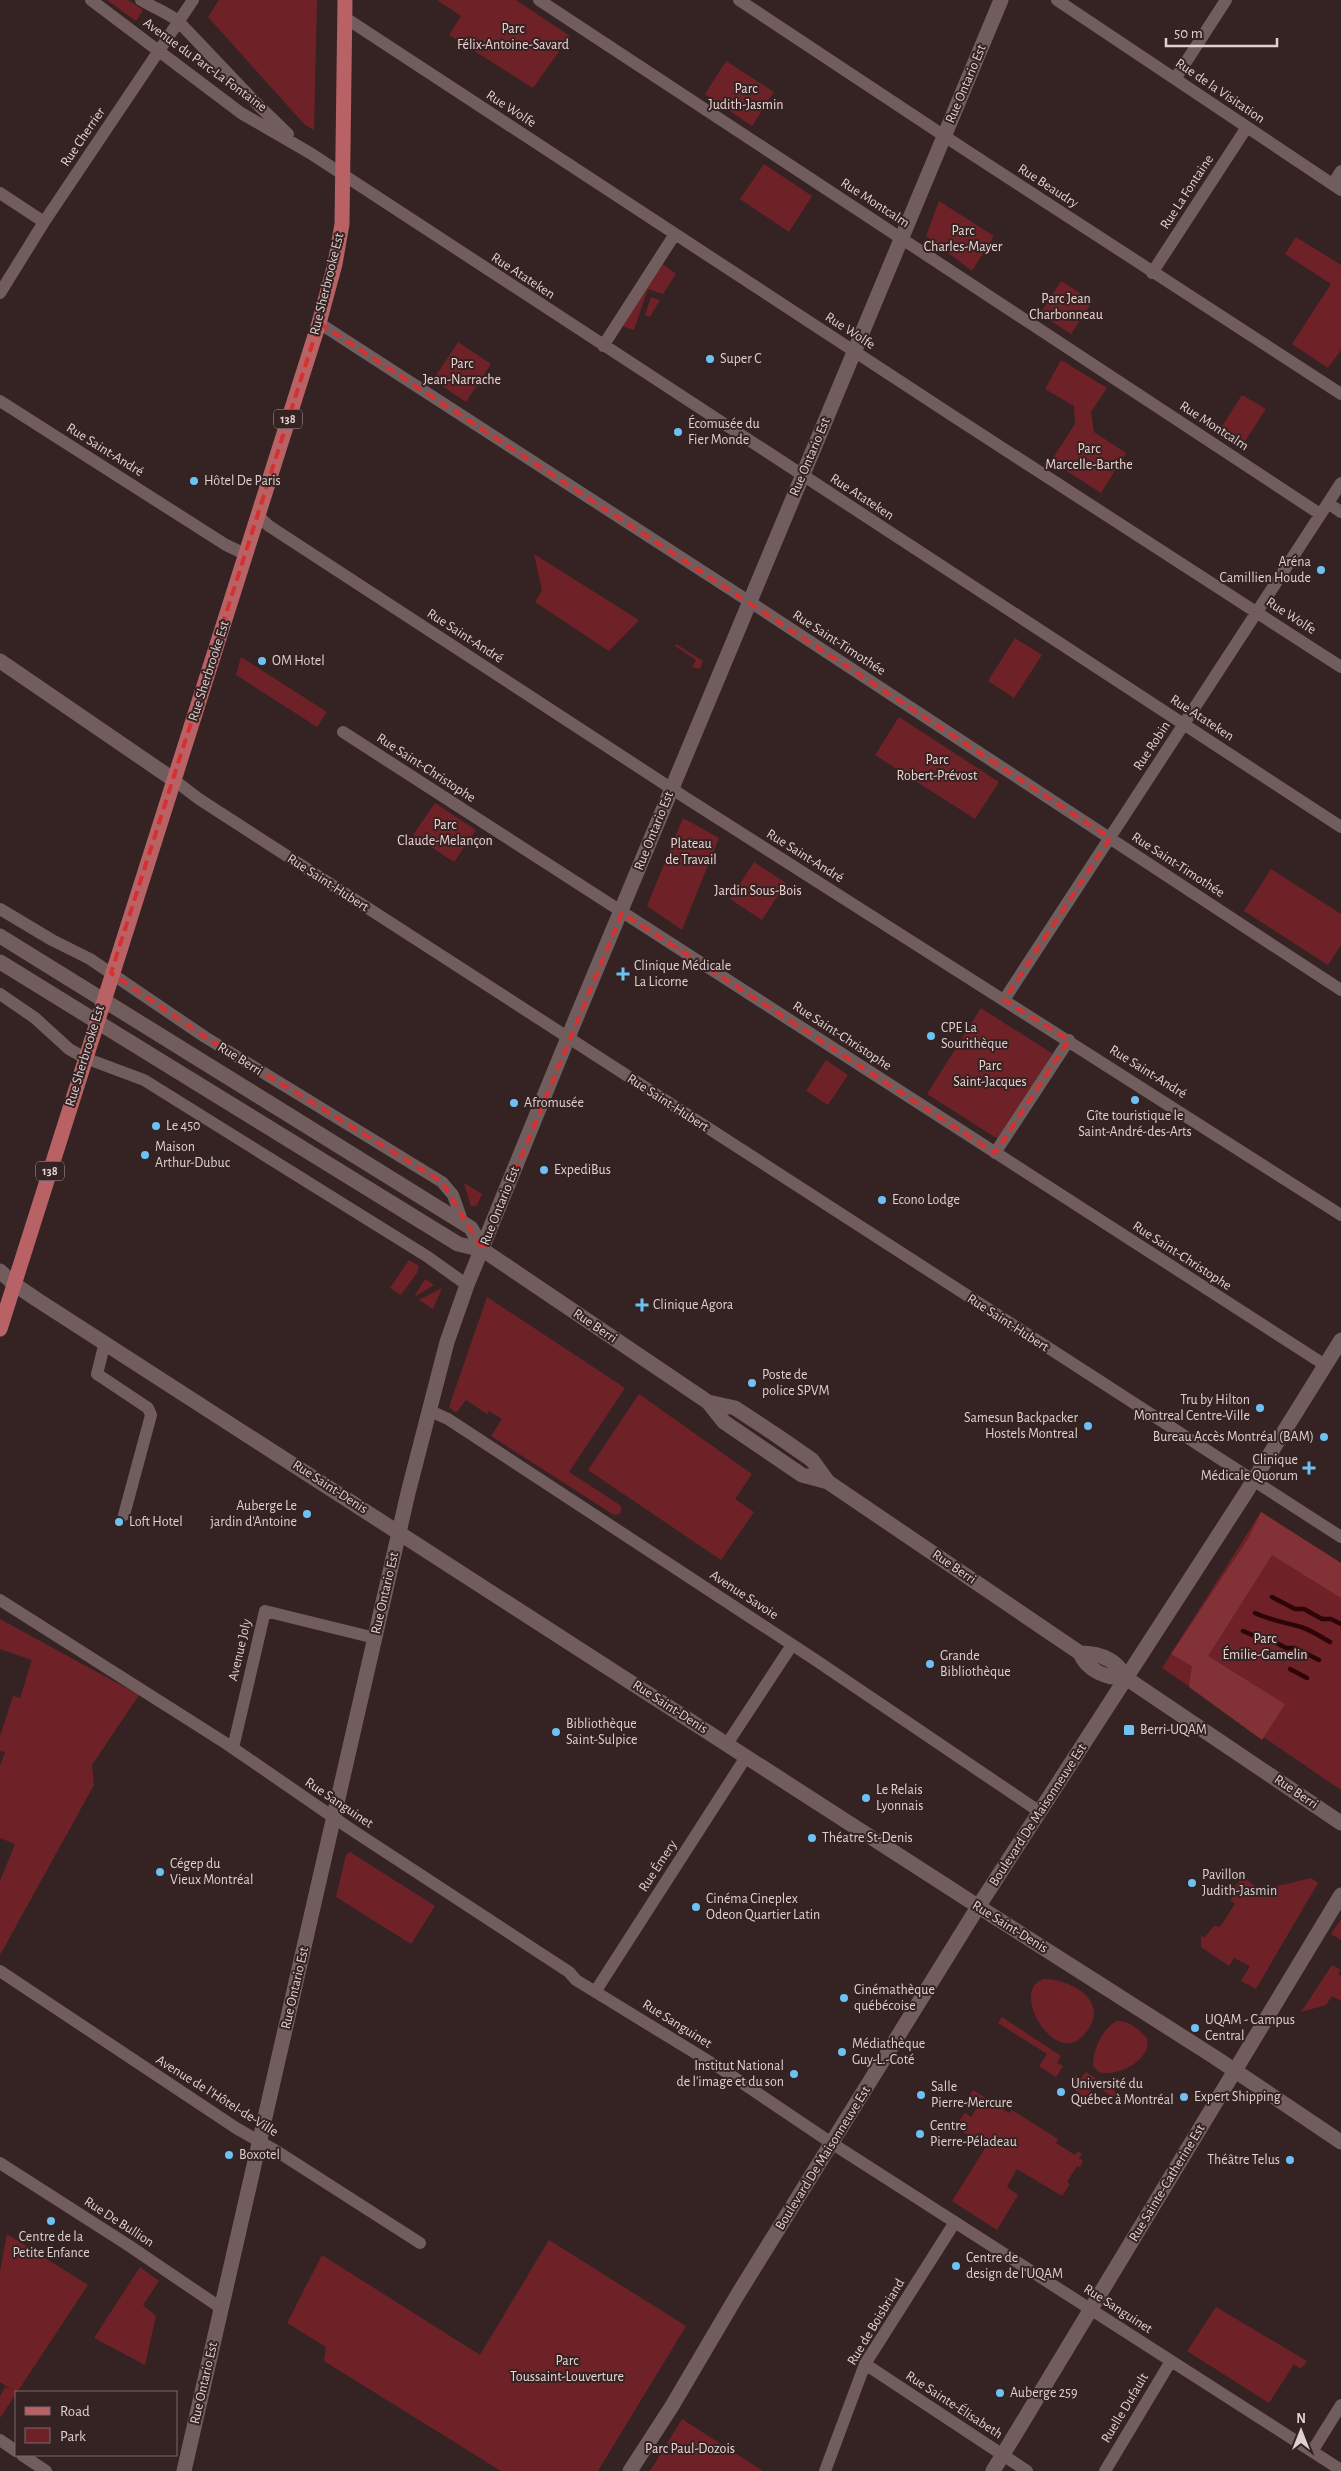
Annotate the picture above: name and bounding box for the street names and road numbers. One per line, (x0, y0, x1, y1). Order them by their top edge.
street label: Avenue du Parc-La Fontaine (141, 16, 269, 114)
street label: Rue Ontario Est (943, 42, 989, 125)
street label: Rue de la Visitation (1173, 56, 1267, 126)
street label: Rue Wolfe (484, 88, 538, 130)
street label: Rue Cherrier (58, 105, 108, 169)
street label: Rue La Fontaine (1158, 152, 1216, 232)
street label: Rue Beaudry (1015, 161, 1081, 211)
street label: Rue Montcalm (838, 176, 912, 230)
street label: Rue Sherbrooke Est (308, 231, 347, 337)
street label: Rue Atateken (489, 250, 557, 302)
street label: Rue Wolfe (823, 310, 877, 352)
street label: Rue Montcalm (1177, 399, 1251, 453)
road number: 138 (274, 409, 302, 428)
street label: Rue Ontario Est (787, 415, 833, 498)
street label: Rue Saint-André (64, 421, 146, 479)
street label: Rue Atateken (828, 471, 896, 523)
street label: Rue Wolfe (1264, 595, 1318, 637)
street label: Rue Saint-André (424, 606, 506, 666)
street label: Rue Saint-Timothée (790, 608, 888, 678)
street label: Rue Sherbrooke Est (186, 619, 232, 723)
street label: Rue Atateken (1168, 692, 1236, 744)
street label: Rue Robin (1131, 719, 1173, 773)
street label: Rue Saint-Christophe (374, 731, 478, 805)
street label: Rue Ontario Est (632, 789, 676, 872)
street label: Rue Saint-André (764, 827, 846, 885)
street label: Rue Saint-Timothée (1129, 830, 1227, 900)
street label: Rue Saint-Hubert (285, 851, 372, 915)
street label: Rue Saint-Christophe (790, 999, 894, 1073)
street label: Rue Sherbrooke Est (63, 1003, 107, 1108)
street label: Rue Berri (215, 1040, 265, 1078)
street label: Rue Saint-André (1107, 1043, 1189, 1101)
street label: Rue Saint-Hubert (625, 1071, 712, 1135)
road number: 138 (36, 1162, 64, 1180)
street label: Rue Ontario Est (478, 1164, 522, 1247)
street label: Rue Saint-Christophe (1130, 1219, 1234, 1293)
street label: Rue Saint-Hubert (965, 1291, 1052, 1355)
street label: Rue Berri (571, 1306, 619, 1346)
street label: Rue Saint-Denis (290, 1458, 370, 1516)
street label: Rue Berri (930, 1547, 978, 1587)
street label: Rue Ontario Est (369, 1550, 401, 1635)
street label: Avenue Savoie (707, 1568, 781, 1622)
street label: Avenue Joly (226, 1617, 254, 1683)
street label: Rue Saint-Denis (630, 1678, 710, 1736)
street label: Boulevard De Maisonneuve Est (987, 1741, 1089, 1889)
street label: Rue Berri (1272, 1772, 1320, 1812)
street label: Rue Sanguinet (302, 1775, 376, 1831)
street label: Rue Émery (634, 1836, 680, 1894)
street label: Rue Saint-Denis (970, 1898, 1050, 1956)
street label: Rue Ontario Est (279, 1945, 311, 2030)
street label: Rue Sanguinet (640, 1997, 715, 2051)
street label: Avenue de l'Hôtel-de-Ville (153, 2053, 281, 2139)
street label: Boulevard De Maisonneuve Est (773, 2083, 873, 2232)
street label: Rue Sainte-Catherine Est (1126, 2121, 1208, 2244)
street label: Rue De Bullion (82, 2194, 156, 2250)
street label: Rue de Boisbriand (845, 2276, 907, 2368)
street label: Rue Sanguinet (1081, 2282, 1155, 2337)
street label: Rue Ontario Est (188, 2340, 220, 2425)
street label: Rue Sainte-Élisabeth (903, 2366, 1006, 2441)
street label: Ruelle Dufault (1099, 2370, 1151, 2445)

